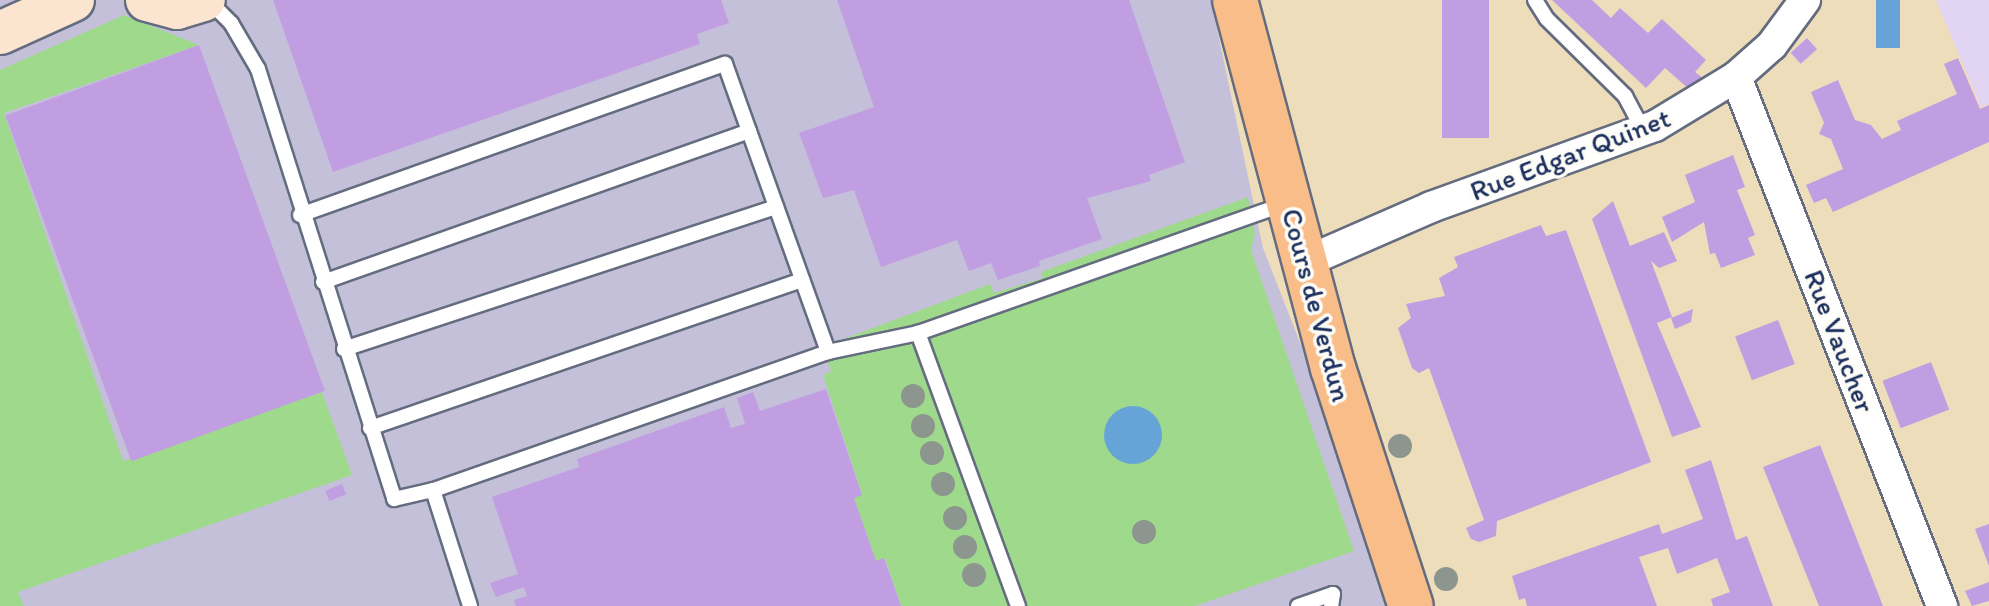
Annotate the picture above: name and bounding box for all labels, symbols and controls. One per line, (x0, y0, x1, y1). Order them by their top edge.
street label: Rue Edgar Quinet (1465, 100, 1675, 208)
street label: Cours de Verdun (1275, 205, 1359, 405)
street label: Rue Vaucher (1798, 265, 1882, 417)

